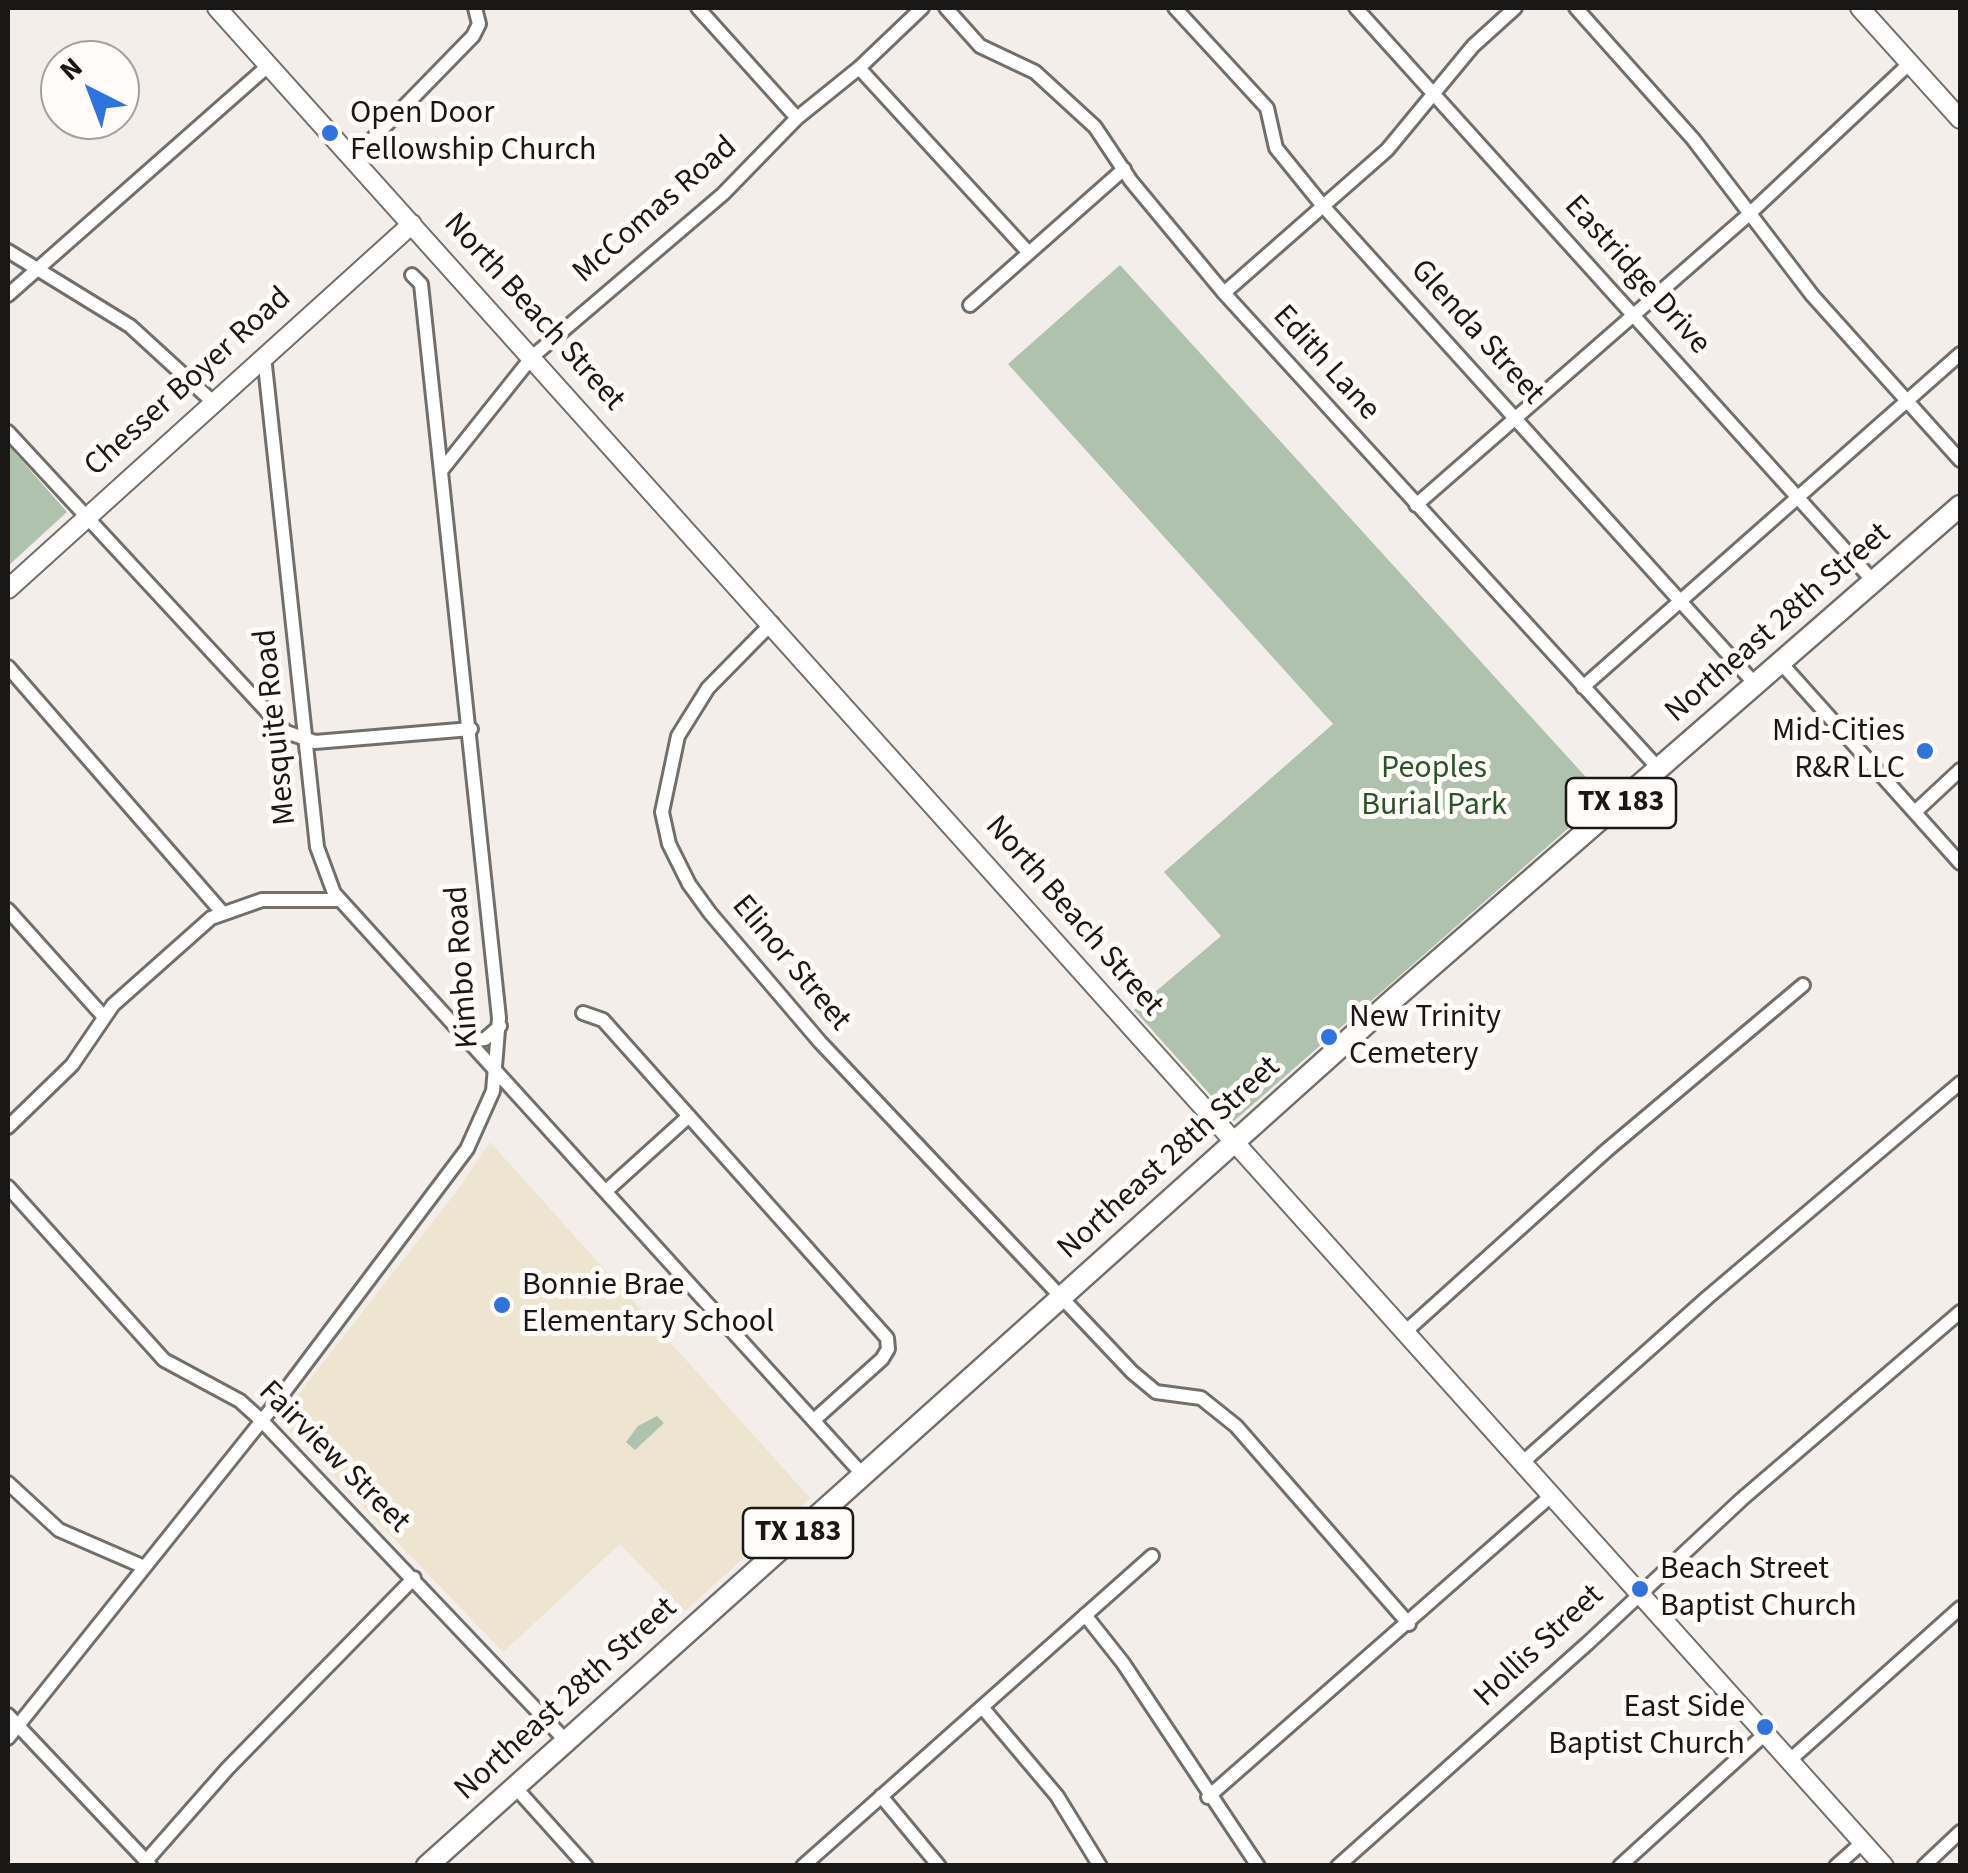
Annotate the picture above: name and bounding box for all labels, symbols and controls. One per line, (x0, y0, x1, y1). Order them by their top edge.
north arrow (40, 40, 140, 140)
text: N (51, 48, 92, 90)
place label: Open Door Fellowship Church (350, 96, 597, 171)
marker: Open Door Fellowship Church (319, 122, 341, 144)
street label: McComas Road (566, 129, 746, 293)
street label: Eastridge Drive (1555, 189, 1717, 363)
street label: North Beach Street (434, 206, 632, 420)
street label: Glenda Street (1401, 253, 1551, 413)
street label: Chesser Boyer Road (78, 280, 300, 486)
street label: Edith Lane (1263, 298, 1387, 430)
street label: Northeast 28th Street (1659, 516, 1899, 732)
street label: Mesquite Road (248, 627, 306, 827)
place label: Mid-Cities R&R LLC (1772, 714, 1905, 789)
marker: Mid-Cities R&R LLC (1914, 740, 1936, 762)
park label: Peoples Burial Park (1361, 751, 1507, 826)
road number: TX 183 (1566, 778, 1676, 828)
street label: North Beach Street (976, 809, 1170, 1025)
street label: Kimbo Road (439, 884, 489, 1050)
street label: Elinor Street (722, 888, 858, 1040)
place label: New Trinity Cemetery (1349, 1000, 1501, 1075)
marker: New Trinity Cemetery (1318, 1026, 1340, 1048)
street label: Northeast 28th Street (1051, 1049, 1289, 1269)
place label: Bonnie Brae Elementary School (522, 1268, 774, 1343)
marker: Bonnie Brae Elementary School (491, 1294, 513, 1316)
street label: Fairview Street (249, 1374, 417, 1542)
road number: TX 183 (743, 1508, 853, 1558)
place label: Beach Street Baptist Church (1660, 1552, 1857, 1627)
street label: Hollis Street (1468, 1578, 1612, 1716)
marker: Beach Street Baptist Church (1629, 1578, 1651, 1600)
street label: Northeast 28th Street (448, 1590, 686, 1810)
place label: East Side Baptist Church (1548, 1690, 1745, 1765)
marker: East Side Baptist Church (1754, 1716, 1776, 1738)

